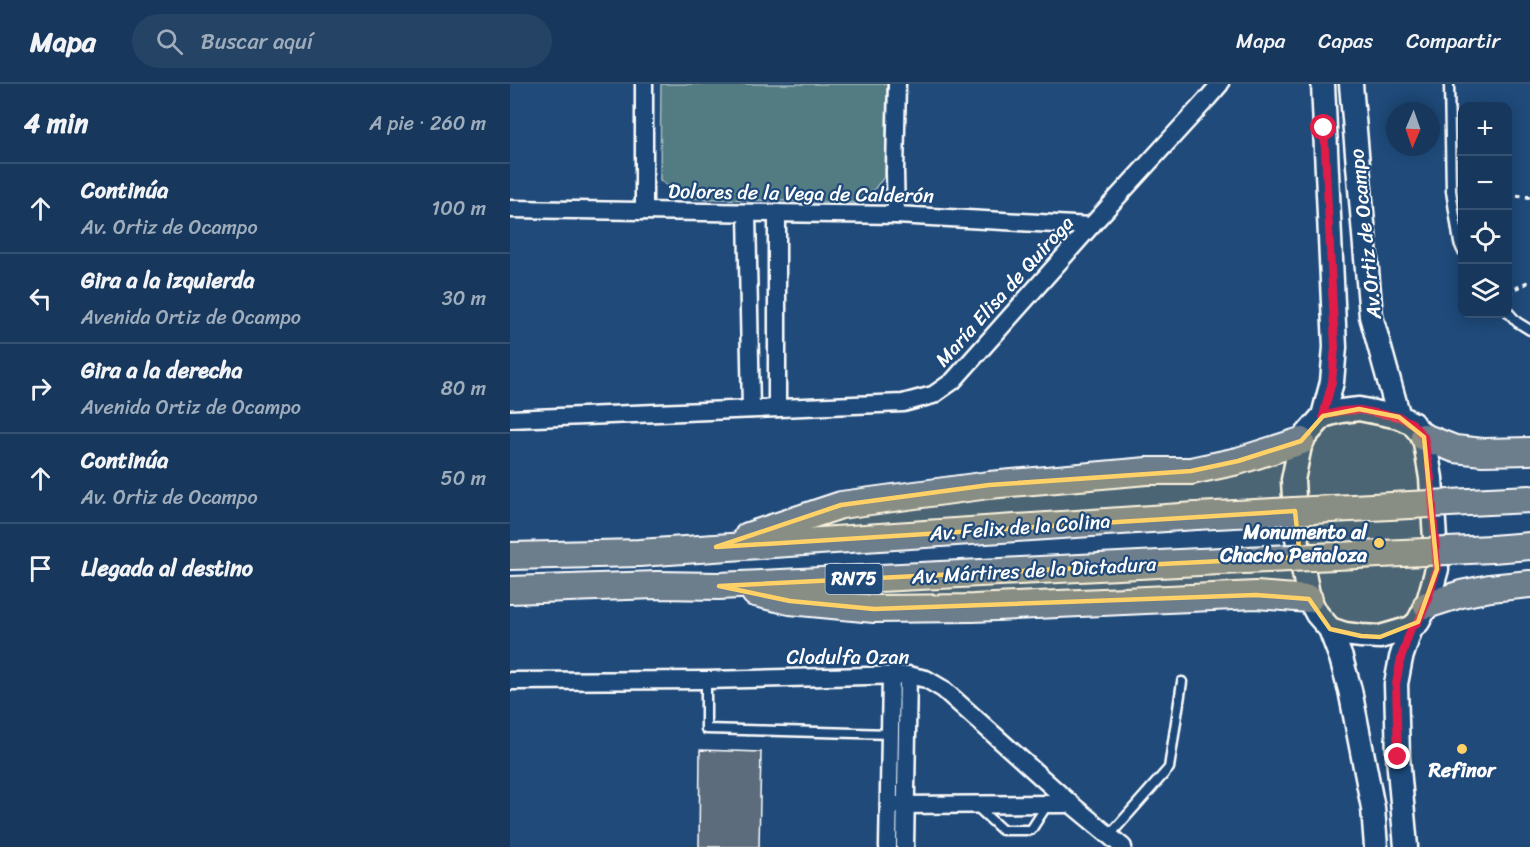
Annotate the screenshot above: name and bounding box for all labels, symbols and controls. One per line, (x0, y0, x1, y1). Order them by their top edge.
search box (132, 14, 552, 68)
text: Mapa (30, 17, 96, 66)
text: Buscar aquí (201, 22, 313, 61)
text: Mapa (1236, 22, 1285, 60)
text: Capas (1318, 22, 1373, 60)
text: Compartir (1406, 22, 1500, 60)
icon: search (153, 25, 186, 58)
text: 4 min (24, 100, 88, 146)
north arrow (1386, 102, 1440, 156)
map controls (1458, 102, 1512, 318)
button: + (1458, 102, 1512, 156)
text: A pie · 260 m (369, 106, 486, 141)
route start (1310, 114, 1336, 140)
street label: Av.Ortiz de Ocampo (1339, 147, 1392, 322)
button: − (1458, 156, 1512, 210)
text: Continúa (81, 171, 168, 210)
street label: Dolores de la Vega de Calderón (668, 174, 934, 213)
text: 100 m (432, 191, 486, 226)
icon: ahead (24, 192, 57, 225)
street label: María Elisa de Quiroga (926, 207, 1083, 375)
text: Av. Ortiz de Ocampo (81, 210, 258, 245)
button: locate (1458, 210, 1512, 264)
text: Gira a la izquierda (81, 261, 254, 300)
button: layers (1458, 264, 1512, 318)
text: 30 m (442, 281, 486, 316)
icon: left (24, 282, 57, 315)
text: Avenida Ortiz de Ocampo (81, 300, 301, 335)
text: Gira a la derecha (81, 351, 242, 390)
text: 80 m (441, 371, 486, 406)
icon: right (24, 372, 57, 405)
text: Avenida Ortiz de Ocampo (81, 390, 301, 425)
text: Continúa (81, 441, 168, 480)
text: 50 m (441, 461, 486, 496)
icon: ahead (24, 462, 57, 495)
text: Av. Ortiz de Ocampo (81, 480, 258, 515)
street label: Av. Felix de la Colina (928, 504, 1111, 551)
place label: Monumento al Chacho Peñaloza (1219, 515, 1368, 573)
marker: Monumento al Chacho Peñaloza (1372, 536, 1386, 550)
street label: Av. Mártires de la Dictadura (910, 547, 1158, 594)
text: Llegada al destino (81, 549, 253, 588)
icon: arrive (24, 552, 57, 585)
road number: RN75 (826, 564, 882, 594)
street label: Clodulfa Ozan (787, 640, 910, 675)
marker: Refinor (1455, 742, 1469, 756)
route end (1384, 743, 1410, 769)
place label: Refinor (1428, 753, 1497, 788)

